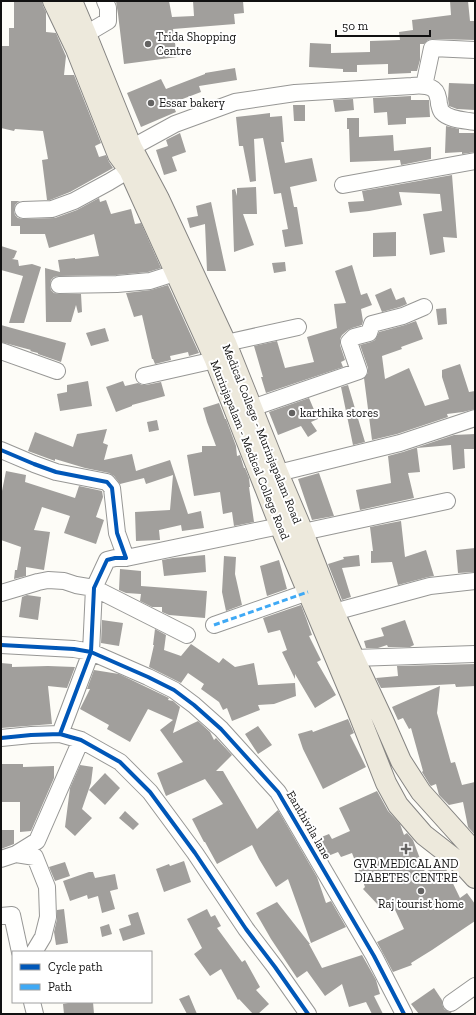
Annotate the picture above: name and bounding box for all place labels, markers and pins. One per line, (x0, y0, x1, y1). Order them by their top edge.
place label: Trida Shopping Centre (156, 30, 236, 58)
marker: Trida Shopping Centre (143, 39, 153, 49)
place label: Essar bakery (159, 96, 226, 110)
marker: Essar bakery (146, 98, 156, 108)
place label: karthika stores (300, 406, 378, 420)
marker: karthika stores (287, 408, 297, 418)
marker: GVR MEDICAL AND DIABETES CENTRE (400, 843, 412, 855)
place label: GVR MEDICAL AND DIABETES CENTRE (354, 857, 458, 885)
marker: Raj tourist home (416, 886, 426, 896)
place label: Raj tourist home (378, 897, 464, 912)

